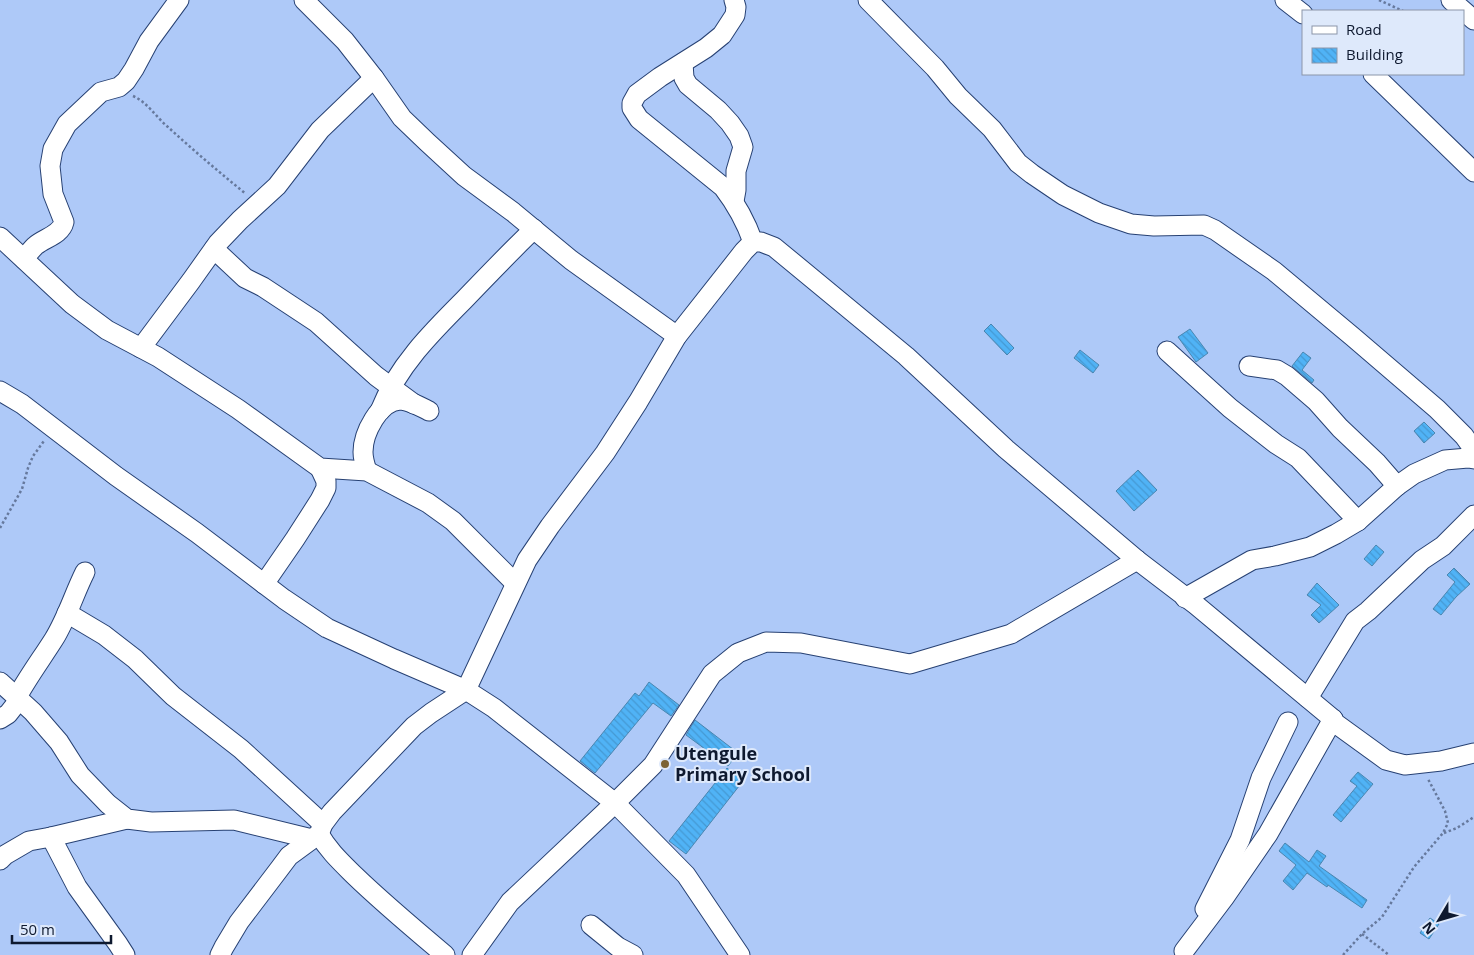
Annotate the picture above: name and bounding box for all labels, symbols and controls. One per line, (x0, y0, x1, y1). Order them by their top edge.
legend (1302, 10, 1464, 75)
text: Road (1346, 19, 1382, 39)
text: Building (1346, 44, 1403, 64)
place label: Utengule Primary School (675, 741, 810, 786)
marker: Utengule Primary School (659, 758, 671, 770)
north arrow (1414, 895, 1464, 945)
scale bar (12, 912, 111, 944)
text: N (1417, 918, 1439, 939)
text: 50 m (20, 919, 55, 939)

